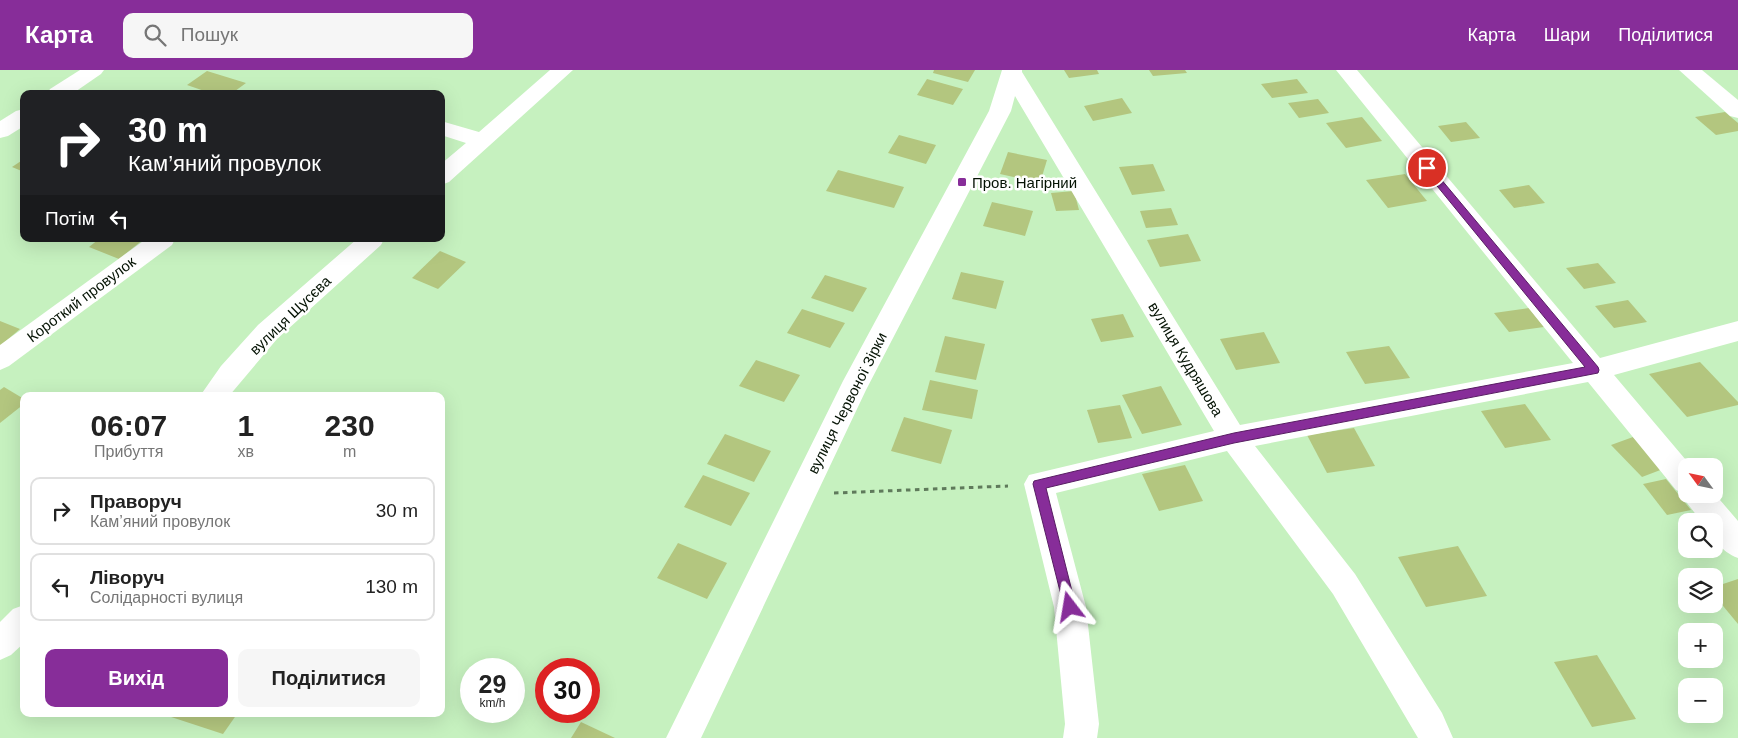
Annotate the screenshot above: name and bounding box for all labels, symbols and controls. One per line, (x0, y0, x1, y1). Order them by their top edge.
search box (123, 13, 473, 58)
text: Карта (25, 21, 93, 48)
icon: search (141, 21, 169, 49)
text: Пошук (181, 24, 238, 45)
text: Карта (1468, 25, 1516, 45)
text: Шари (1544, 25, 1590, 45)
text: Поділитися (1618, 25, 1713, 45)
icon: right (45, 110, 110, 175)
text: 30 m (128, 110, 208, 149)
pin (1406, 147, 1448, 189)
text: Кам’яний провулок (128, 151, 321, 176)
icon: arrive (1413, 154, 1441, 182)
place label: Пров. Нагірний (972, 174, 1077, 191)
marker: Пров. Нагірний (956, 176, 968, 188)
icon: left (105, 205, 133, 233)
text: Потім (45, 208, 95, 229)
street label: Короткий провулок (23, 252, 139, 345)
street label: вулиця Щусєва (246, 272, 334, 358)
street label: вулиця Кудряшова (1145, 299, 1227, 420)
street label: вулиця Червоної Зірки (804, 330, 890, 476)
text: 06:07 (90, 409, 167, 442)
text: 1 (237, 409, 254, 442)
text: 230 (325, 409, 375, 442)
text: Прибуття (94, 443, 163, 460)
text: хв (238, 443, 254, 460)
text: m (343, 443, 356, 460)
north arrow (1678, 458, 1722, 502)
map controls (1678, 458, 1723, 723)
text: Праворуч (90, 491, 182, 512)
icon: right (47, 497, 75, 525)
text: 30 m (376, 500, 418, 521)
text: Кам’яний провулок (90, 513, 230, 530)
button: search (1678, 513, 1723, 558)
text: Ліворуч (90, 567, 165, 588)
button: layers (1678, 568, 1723, 613)
icon: left (47, 573, 75, 601)
text: 130 m (365, 576, 418, 597)
position arrow (1043, 580, 1095, 632)
text: Солідарності вулиця (90, 589, 243, 606)
button: + (1678, 623, 1723, 668)
button: Вихід (45, 649, 228, 707)
button: Поділитися (238, 649, 420, 707)
speed limit sign: 30 (535, 658, 600, 723)
text: 29 (479, 670, 506, 698)
button: − (1678, 678, 1723, 723)
text: km/h (479, 696, 506, 710)

